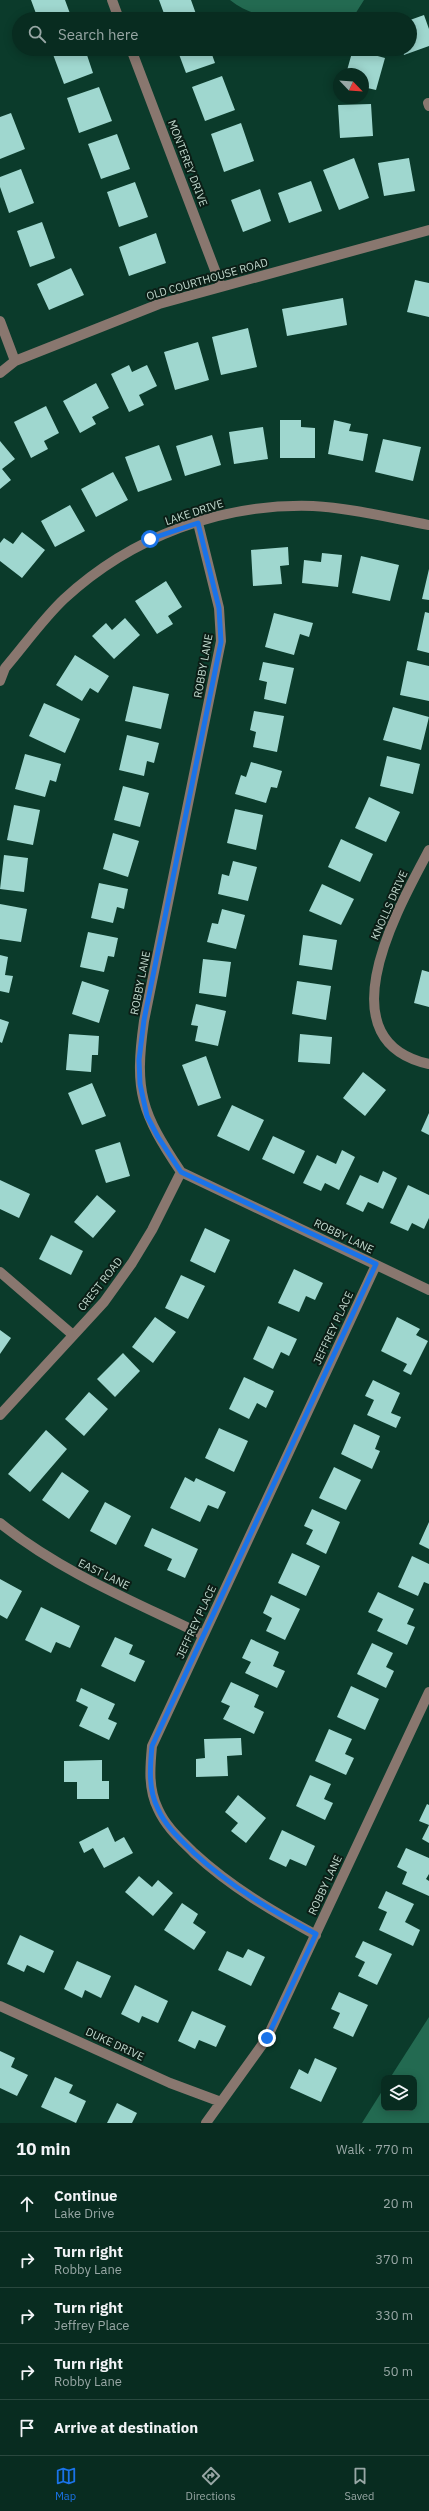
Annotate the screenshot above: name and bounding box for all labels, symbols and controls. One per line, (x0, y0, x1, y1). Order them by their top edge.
search box (12, 12, 417, 56)
icon: search (26, 23, 48, 45)
text: Search here (58, 25, 138, 44)
north arrow (333, 68, 369, 104)
street label: MONTEREY DRIVE (165, 118, 211, 208)
street label: OLD COURTHOUSE ROAD (145, 255, 269, 303)
street label: LAKE DRIVE (163, 496, 225, 528)
route start (141, 530, 159, 548)
street label: ROBBY LANE (190, 633, 216, 699)
street label: KNOLLS DRIVE (367, 868, 411, 942)
street label: ROBBY LANE (127, 950, 153, 1016)
street label: ROBBY LANE (312, 1215, 376, 1257)
street label: CREST ROAD (75, 1254, 125, 1314)
street label: JEFFREY PLACE (310, 1289, 356, 1367)
street label: EAST LANE (76, 1556, 132, 1592)
street label: JEFFREY PLACE (173, 1583, 219, 1661)
street label: ROBBY LANE (305, 1853, 345, 1917)
street label: DUKE DRIVE (84, 2024, 146, 2064)
route end (258, 2029, 276, 2047)
map controls (381, 2075, 417, 2111)
button: layers (381, 2075, 417, 2111)
text: 10 min (16, 2138, 71, 2160)
text: Walk · 770 m (336, 2141, 413, 2158)
text: Continue (54, 2186, 118, 2205)
icon: ahead (16, 2193, 38, 2215)
text: 20 m (383, 2195, 413, 2212)
text: Lake Drive (54, 2205, 114, 2222)
text: Turn right (54, 2242, 123, 2261)
icon: right (16, 2249, 38, 2271)
text: 370 m (375, 2251, 413, 2268)
text: Robby Lane (54, 2261, 122, 2278)
text: Turn right (54, 2298, 123, 2317)
icon: right (16, 2305, 38, 2327)
text: 330 m (375, 2307, 413, 2324)
text: Jeffrey Place (54, 2317, 129, 2334)
text: Turn right (54, 2354, 123, 2373)
icon: right (16, 2361, 38, 2383)
text: 50 m (383, 2363, 413, 2380)
text: Robby Lane (54, 2373, 122, 2390)
icon: arrive (16, 2417, 38, 2439)
text: Arrive at destination (54, 2418, 198, 2437)
tab: Map (55, 2465, 77, 2503)
tab: Directions (186, 2465, 236, 2503)
tab: Saved (345, 2465, 374, 2503)

